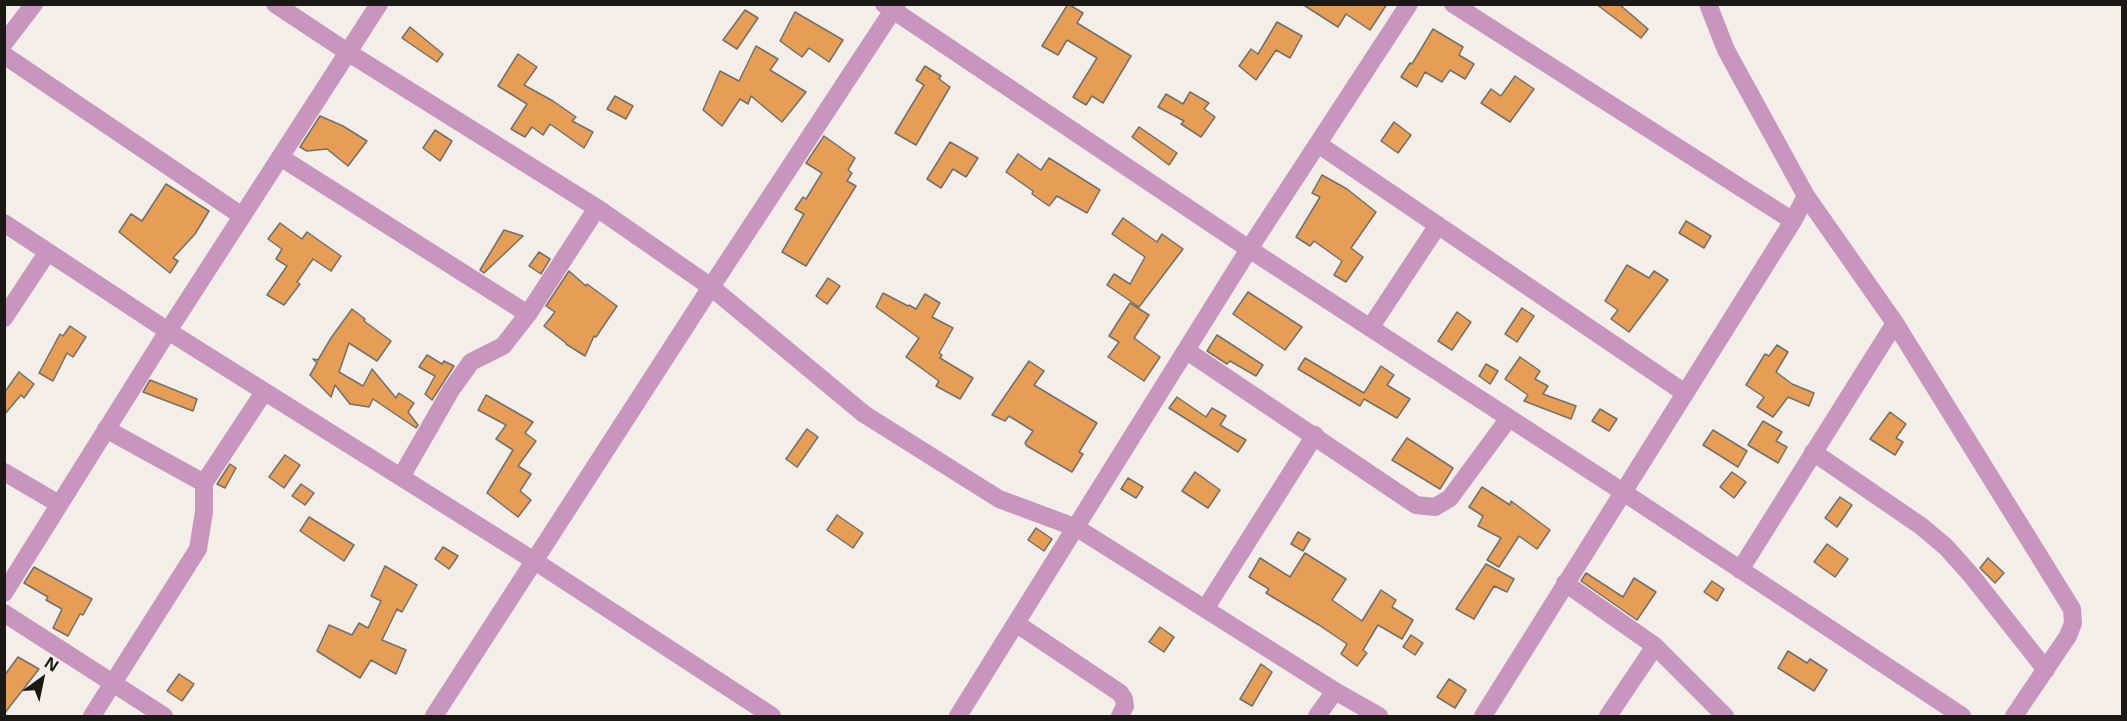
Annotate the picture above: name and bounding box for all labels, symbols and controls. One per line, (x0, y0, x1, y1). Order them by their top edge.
north arrow (12, 649, 72, 709)
text: N (40, 651, 63, 677)

